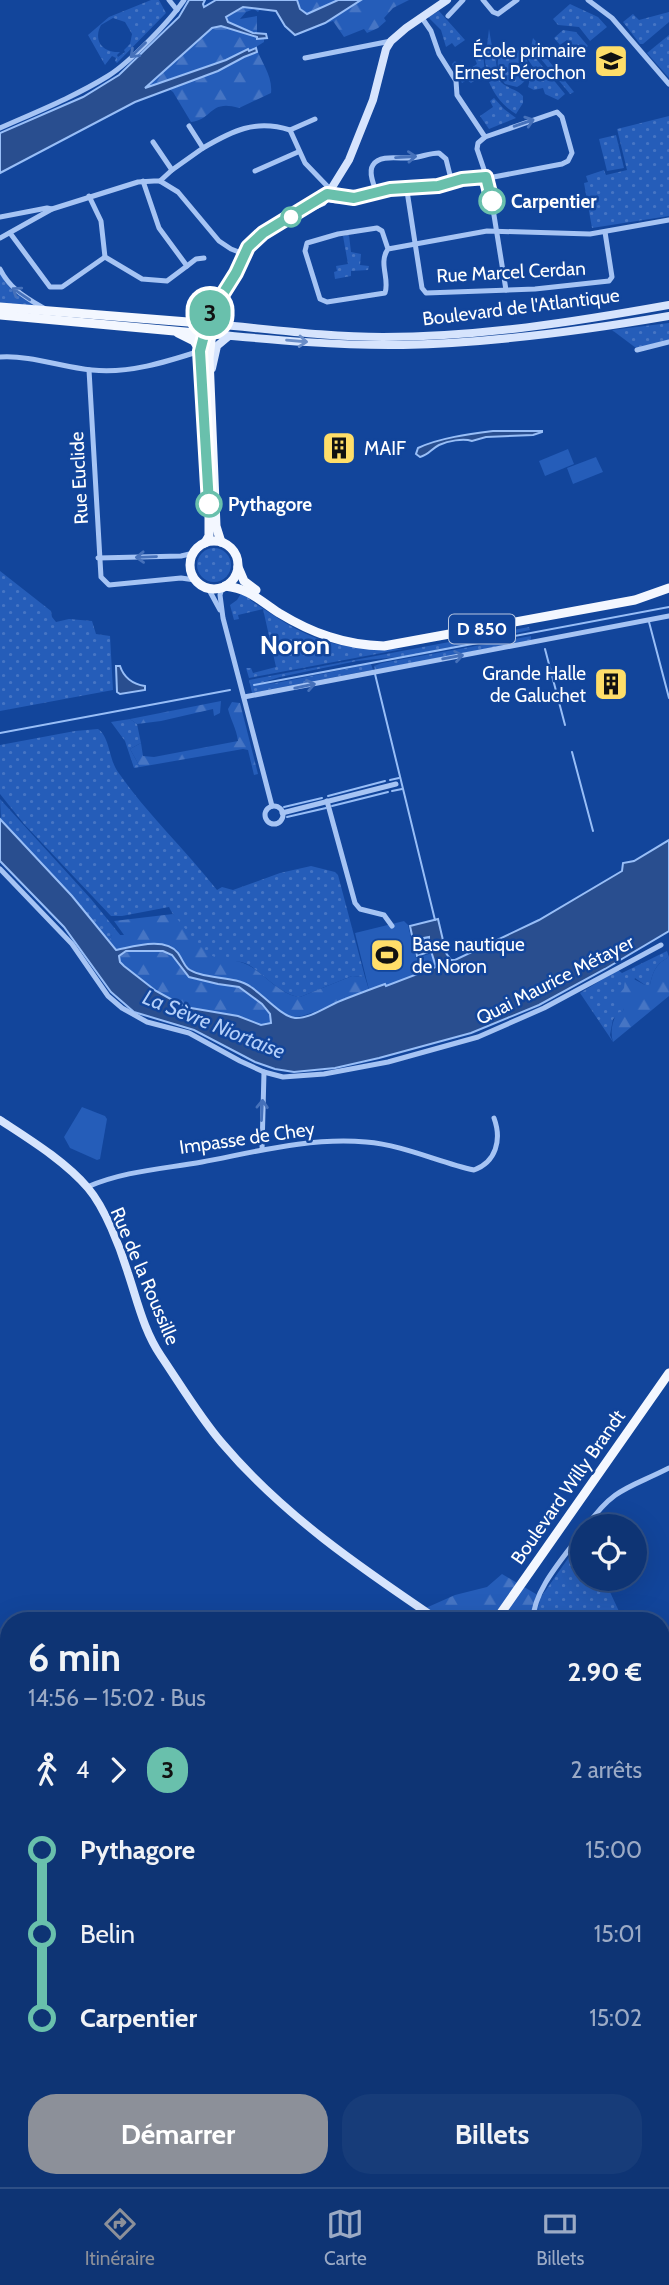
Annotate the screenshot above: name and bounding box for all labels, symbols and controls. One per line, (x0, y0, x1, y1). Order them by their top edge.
place label: École primaire Ernest Pérochon (454, 38, 586, 84)
one-way arrow (130, 41, 147, 58)
school or university icon: École primaire Ernest Pérochon (592, 42, 630, 80)
one-way arrow (513, 116, 535, 128)
one-way arrow (394, 150, 417, 163)
marker: Carpentier (479, 188, 505, 214)
place label: Carpentier (511, 190, 597, 213)
unlabelled marker (281, 207, 301, 227)
street label: Rue Marcel Cerdan (436, 257, 586, 287)
street label: Boulevard de l'Atlantique (421, 283, 621, 331)
one-way arrow (12, 287, 32, 301)
line badge: 3 (187, 290, 233, 336)
text: 3 (204, 298, 216, 327)
one-way arrow (285, 335, 308, 348)
building icon: MAIF (320, 429, 358, 467)
street label: Rue Euclide (65, 431, 93, 525)
place label: MAIF (364, 437, 406, 460)
marker: Pythagore (196, 491, 222, 517)
place label: Pythagore (228, 493, 312, 516)
one-way arrow (135, 550, 158, 563)
road number: D 850 (449, 614, 515, 644)
district label: Noron (260, 629, 330, 661)
one-way arrow (441, 650, 464, 663)
place label: Grande Halle de Galuchet (482, 662, 587, 707)
building icon: Grande Halle de Galuchet (592, 665, 630, 703)
one-way arrow (293, 678, 316, 692)
street label: Quai Maurice Métayer (472, 930, 638, 1030)
place label: Base nautique de Noron (412, 933, 525, 978)
sports icon: Base nautique de Noron (368, 936, 406, 974)
water label: La Sèvre Niortaise (139, 984, 289, 1064)
one-way arrow (256, 1100, 269, 1122)
street label: Impasse de Chey (178, 1117, 317, 1159)
street label: Rue de la Roussille (106, 1204, 185, 1349)
street label: Boulevard Willy Brandt (506, 1405, 630, 1569)
map controls (570, 1514, 647, 1591)
button: locate (570, 1514, 647, 1591)
text: 6 min (28, 1634, 121, 1681)
text: 2.90 € (567, 1656, 642, 1688)
text: 14:56 – 15:02 · Bus (28, 1684, 206, 1712)
icon: walk (28, 1751, 66, 1789)
icon: forward (99, 1751, 137, 1789)
text: 3 (161, 1755, 174, 1784)
text: 4 (76, 1756, 89, 1784)
text: 2 arrêts (570, 1756, 642, 1784)
text: Pythagore (80, 1834, 195, 1866)
text: 15:00 (585, 1836, 642, 1864)
text: Belin (80, 1918, 135, 1950)
text: 15:01 (594, 1920, 642, 1948)
text: Carpentier (80, 2002, 197, 2034)
text: 15:02 (589, 2004, 642, 2032)
button: Démarrer (28, 2094, 328, 2174)
button: Billets (342, 2094, 642, 2174)
tab: Itinéraire (85, 2205, 155, 2270)
tab: Carte (324, 2205, 367, 2270)
tab: Billets (536, 2205, 584, 2270)

